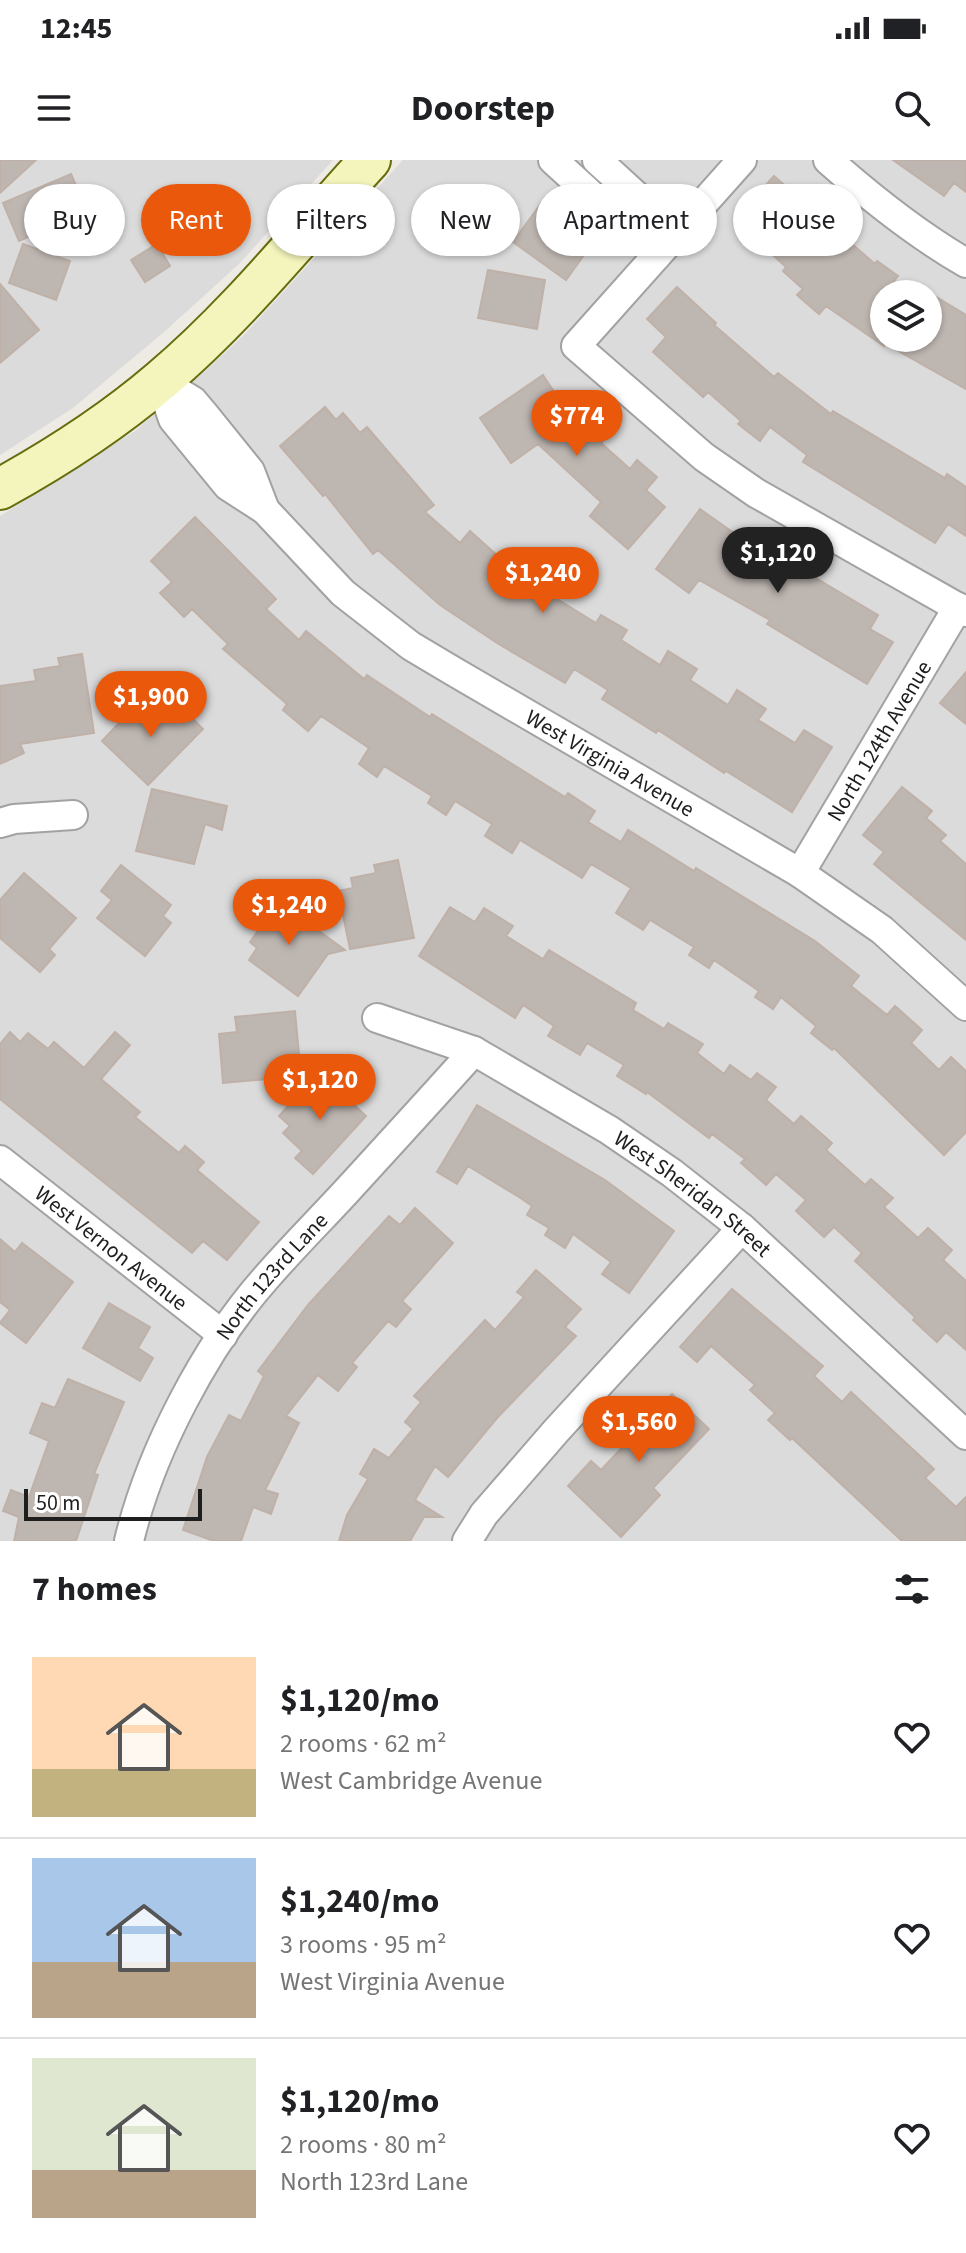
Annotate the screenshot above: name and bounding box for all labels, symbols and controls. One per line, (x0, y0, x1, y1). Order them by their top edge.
text: 12:45 (40, 7, 112, 50)
text: Doorstep (411, 83, 555, 134)
icon: menu (32, 86, 76, 130)
icon: search (890, 86, 934, 130)
chip: Buy (24, 184, 125, 256)
chip: Rent (141, 184, 251, 256)
chip: Filters (267, 184, 395, 256)
chip: New (411, 184, 520, 256)
chip: Apartment (536, 184, 717, 256)
chip: House (733, 184, 863, 256)
map controls (870, 280, 942, 352)
button: layers (870, 280, 942, 352)
pin: $774 (530, 390, 624, 458)
text: $774 (550, 397, 604, 434)
pin: $1,120 (713, 527, 843, 595)
text: $1,120 (740, 534, 816, 571)
pin: $1,240 (478, 547, 608, 615)
text: $1,240 (505, 554, 581, 591)
street label: North 124th Avenue (819, 655, 940, 828)
pin: $1,900 (86, 671, 216, 739)
text: $1,900 (113, 678, 189, 715)
street label: West Virginia Avenue (520, 702, 700, 825)
pin: $1,240 (224, 879, 354, 947)
text: $1,240 (251, 886, 327, 923)
pin: $1,120 (255, 1054, 385, 1122)
text: $1,120 (282, 1061, 358, 1098)
street label: West Sheridan Street (607, 1123, 779, 1265)
street label: West Vernon Avenue (28, 1178, 194, 1319)
street label: North 123rd Lane (208, 1206, 336, 1347)
pin: $1,560 (574, 1396, 704, 1464)
text: $1,560 (601, 1403, 677, 1440)
scale bar (24, 1485, 202, 1521)
text: 50 m (36, 1487, 81, 1519)
text: 7 homes (32, 1565, 157, 1614)
icon: filters (890, 1567, 934, 1611)
text: $1,120/mo (280, 1676, 440, 1725)
icon: home (96, 1689, 192, 1785)
icon: heart (890, 1715, 934, 1759)
text: 2 rooms · 62 m² (280, 1725, 447, 1762)
text: West Cambridge Avenue (280, 1762, 542, 1799)
text: $1,240/mo (280, 1877, 440, 1926)
icon: home (96, 1890, 192, 1986)
icon: heart (890, 1916, 934, 1960)
text: 3 rooms · 95 m² (280, 1926, 447, 1963)
text: West Virginia Avenue (280, 1963, 505, 2000)
text: $1,120/mo (280, 2077, 440, 2126)
icon: home (96, 2090, 192, 2186)
icon: heart (890, 2116, 934, 2160)
text: 2 rooms · 80 m² (280, 2126, 447, 2163)
text: North 123rd Lane (280, 2163, 468, 2200)

